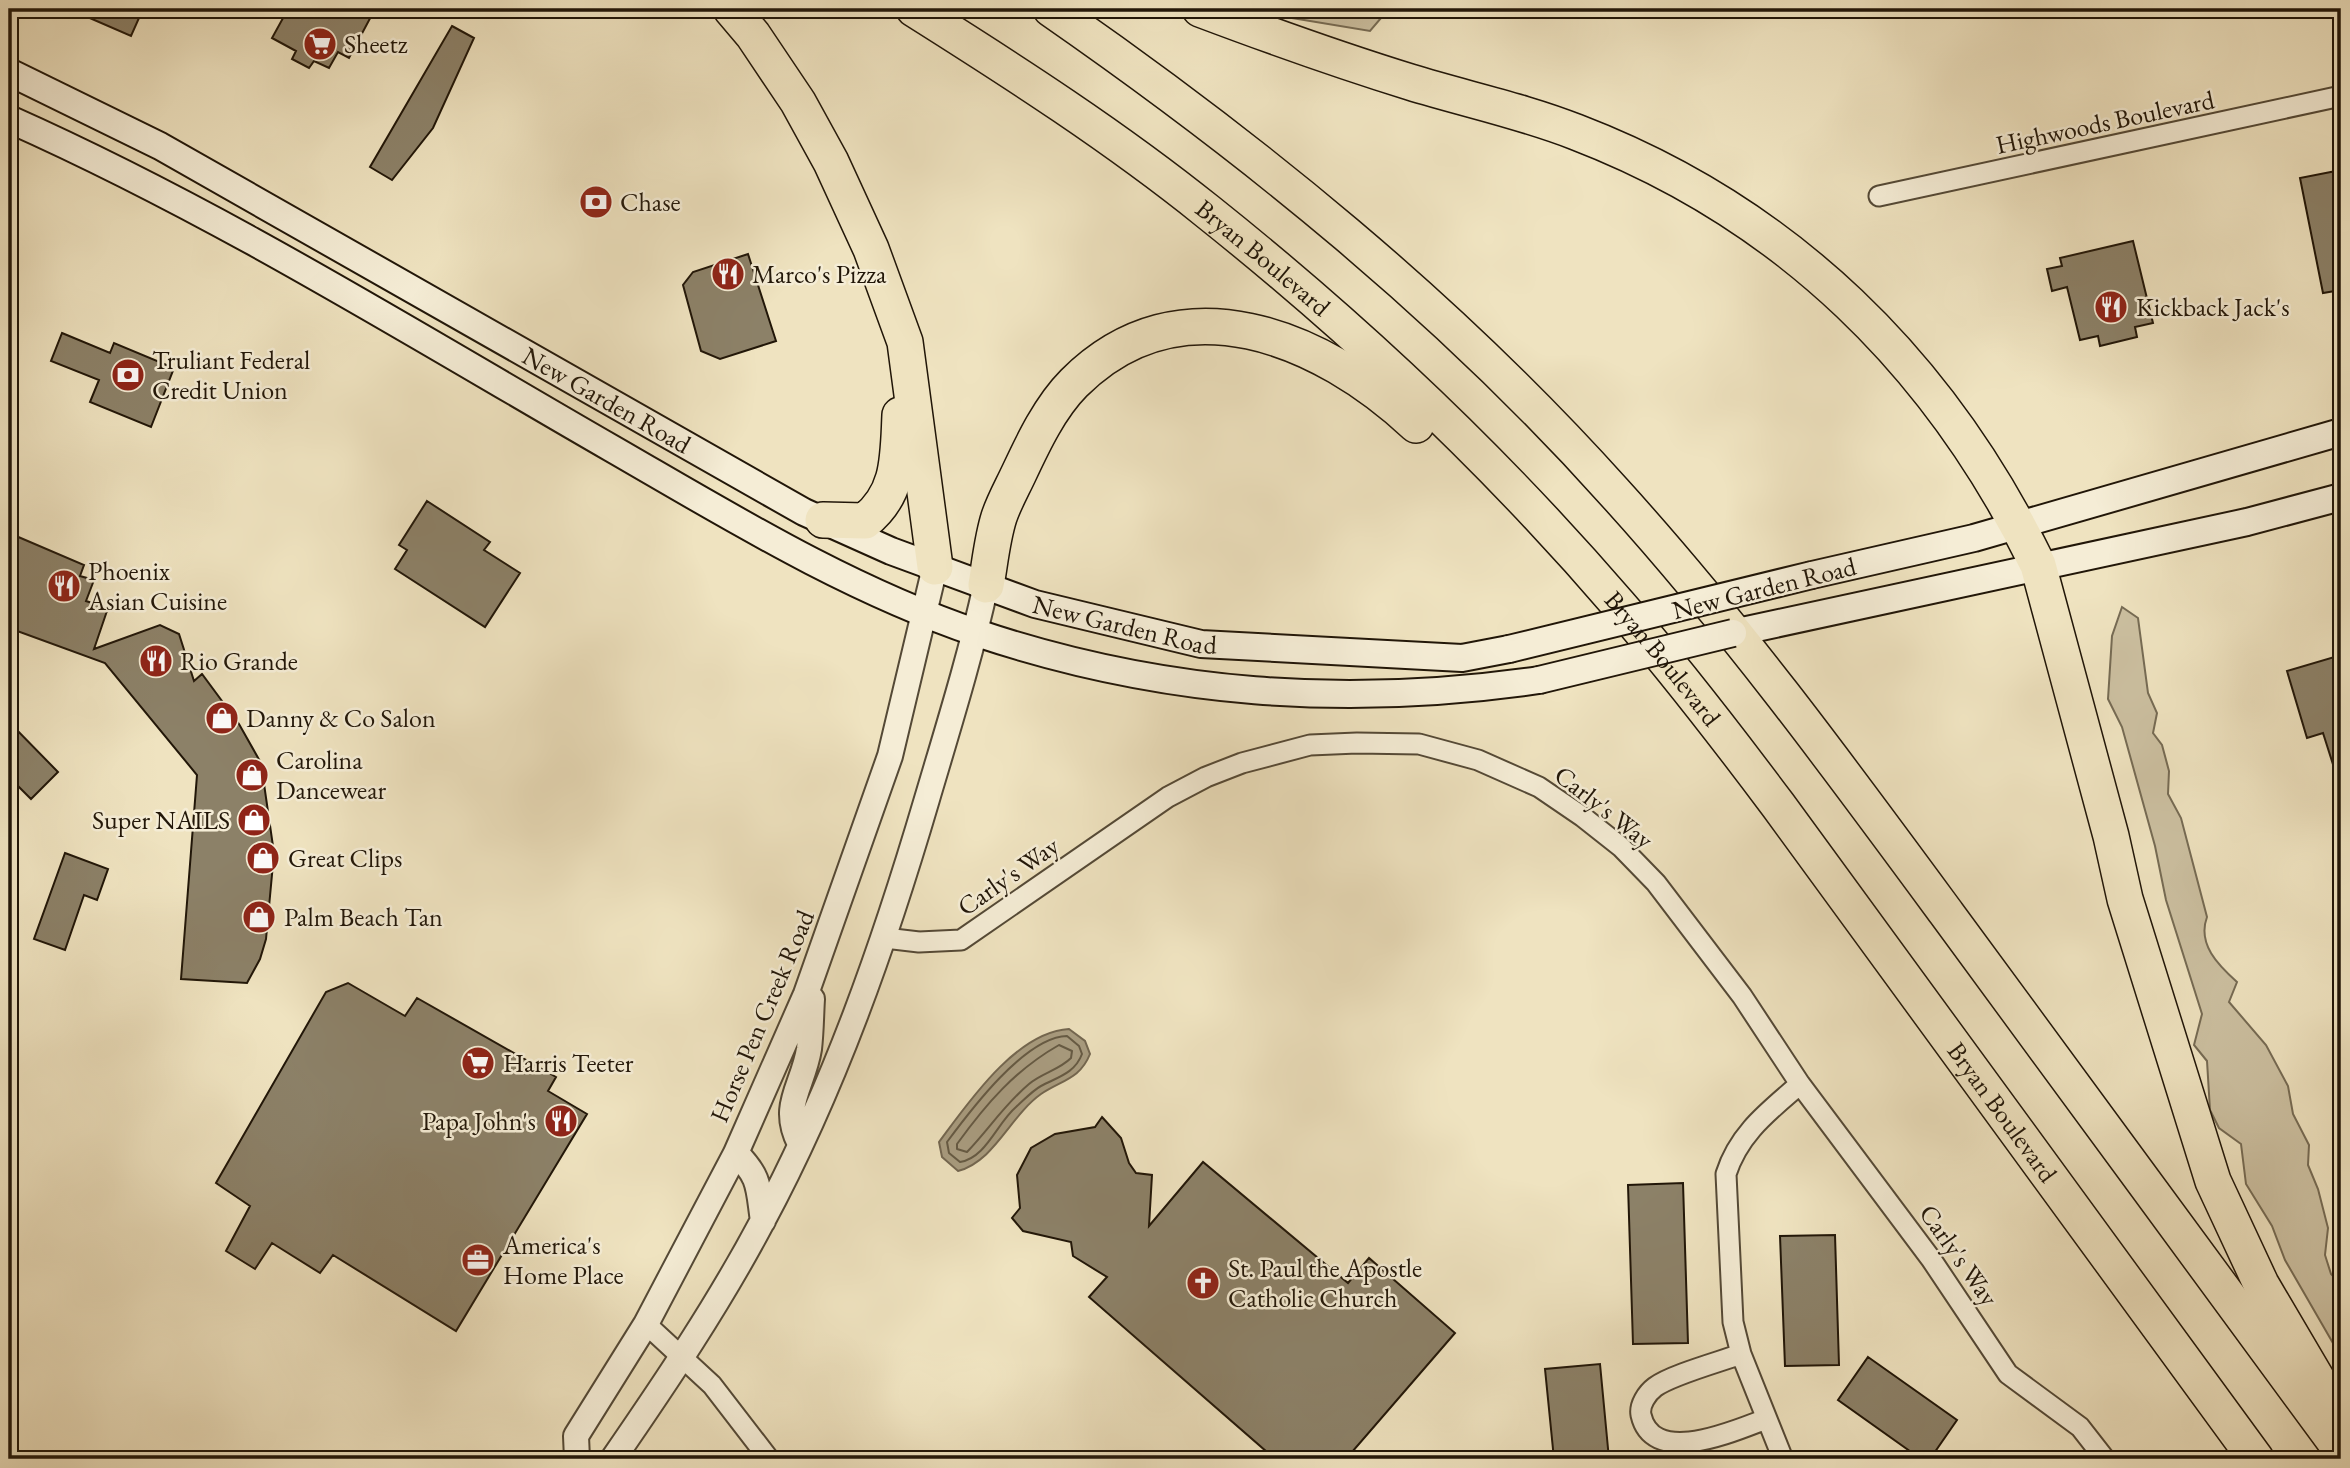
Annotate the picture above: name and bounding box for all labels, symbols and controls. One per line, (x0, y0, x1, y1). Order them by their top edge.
supermarket icon: Sheetz (301, 25, 339, 63)
place label: Sheetz (344, 27, 408, 61)
street label: Highwoods Boulevard (1993, 82, 2218, 162)
bank icon: Chase (577, 183, 615, 221)
place label: Chase (620, 185, 681, 219)
street label: Bryan Boulevard (1189, 192, 1338, 324)
restaurant icon: Marco's Pizza (709, 255, 747, 293)
place label: Marco's Pizza (752, 257, 887, 291)
restaurant icon: Kickback Jack's (2092, 288, 2130, 326)
place label: Kickback Jack's (2136, 290, 2290, 324)
street label: New Garden Road (516, 339, 698, 462)
place label: Truliant Federal Credit Union (152, 343, 310, 407)
bank icon: Truliant Federal Credit Union (109, 356, 147, 394)
street label: New Garden Road (1668, 549, 1860, 627)
place label: Phoenix Asian Cuisine (87, 554, 227, 618)
restaurant icon: Phoenix Asian Cuisine (45, 567, 83, 605)
street label: Bryan Boulevard (1597, 583, 1729, 734)
street label: New Garden Road (1029, 587, 1219, 662)
restaurant icon: Rio Grande (137, 642, 175, 680)
place label: Rio Grande (180, 644, 298, 678)
shop icon: Danny & Co Salon (203, 699, 241, 737)
place label: Danny & Co Salon (246, 701, 436, 735)
place label: Carolina Dancewear (276, 743, 387, 807)
shop icon: Carolina Dancewear (233, 756, 271, 794)
street label: Carly's Way (1548, 758, 1661, 857)
shop icon: Super NAILS (235, 801, 273, 839)
place label: Super NAILS (92, 803, 230, 837)
street label: Carly's Way (950, 828, 1066, 923)
shop icon: Great Clips (244, 839, 282, 877)
place label: Great Clips (288, 841, 402, 875)
shop icon: Palm Beach Tan (240, 898, 278, 936)
place label: Palm Beach Tan (284, 900, 443, 934)
street label: Horse Pen Creek Road (702, 904, 822, 1127)
street label: Bryan Boulevard (1940, 1035, 2066, 1190)
supermarket icon: Harris Teeter (459, 1044, 497, 1082)
place label: Harris Teeter (503, 1046, 634, 1080)
restaurant icon: Papa John's (542, 1102, 580, 1140)
place label: Papa John's (422, 1104, 536, 1138)
street label: Carly's Way (1912, 1197, 2007, 1313)
place label: America's Home Place (502, 1228, 624, 1292)
office icon: America's Home Place (459, 1241, 497, 1279)
place label: St. Paul the Apostle Catholic Church (1228, 1251, 1422, 1315)
church icon: St. Paul the Apostle Catholic Church (1184, 1264, 1222, 1302)

